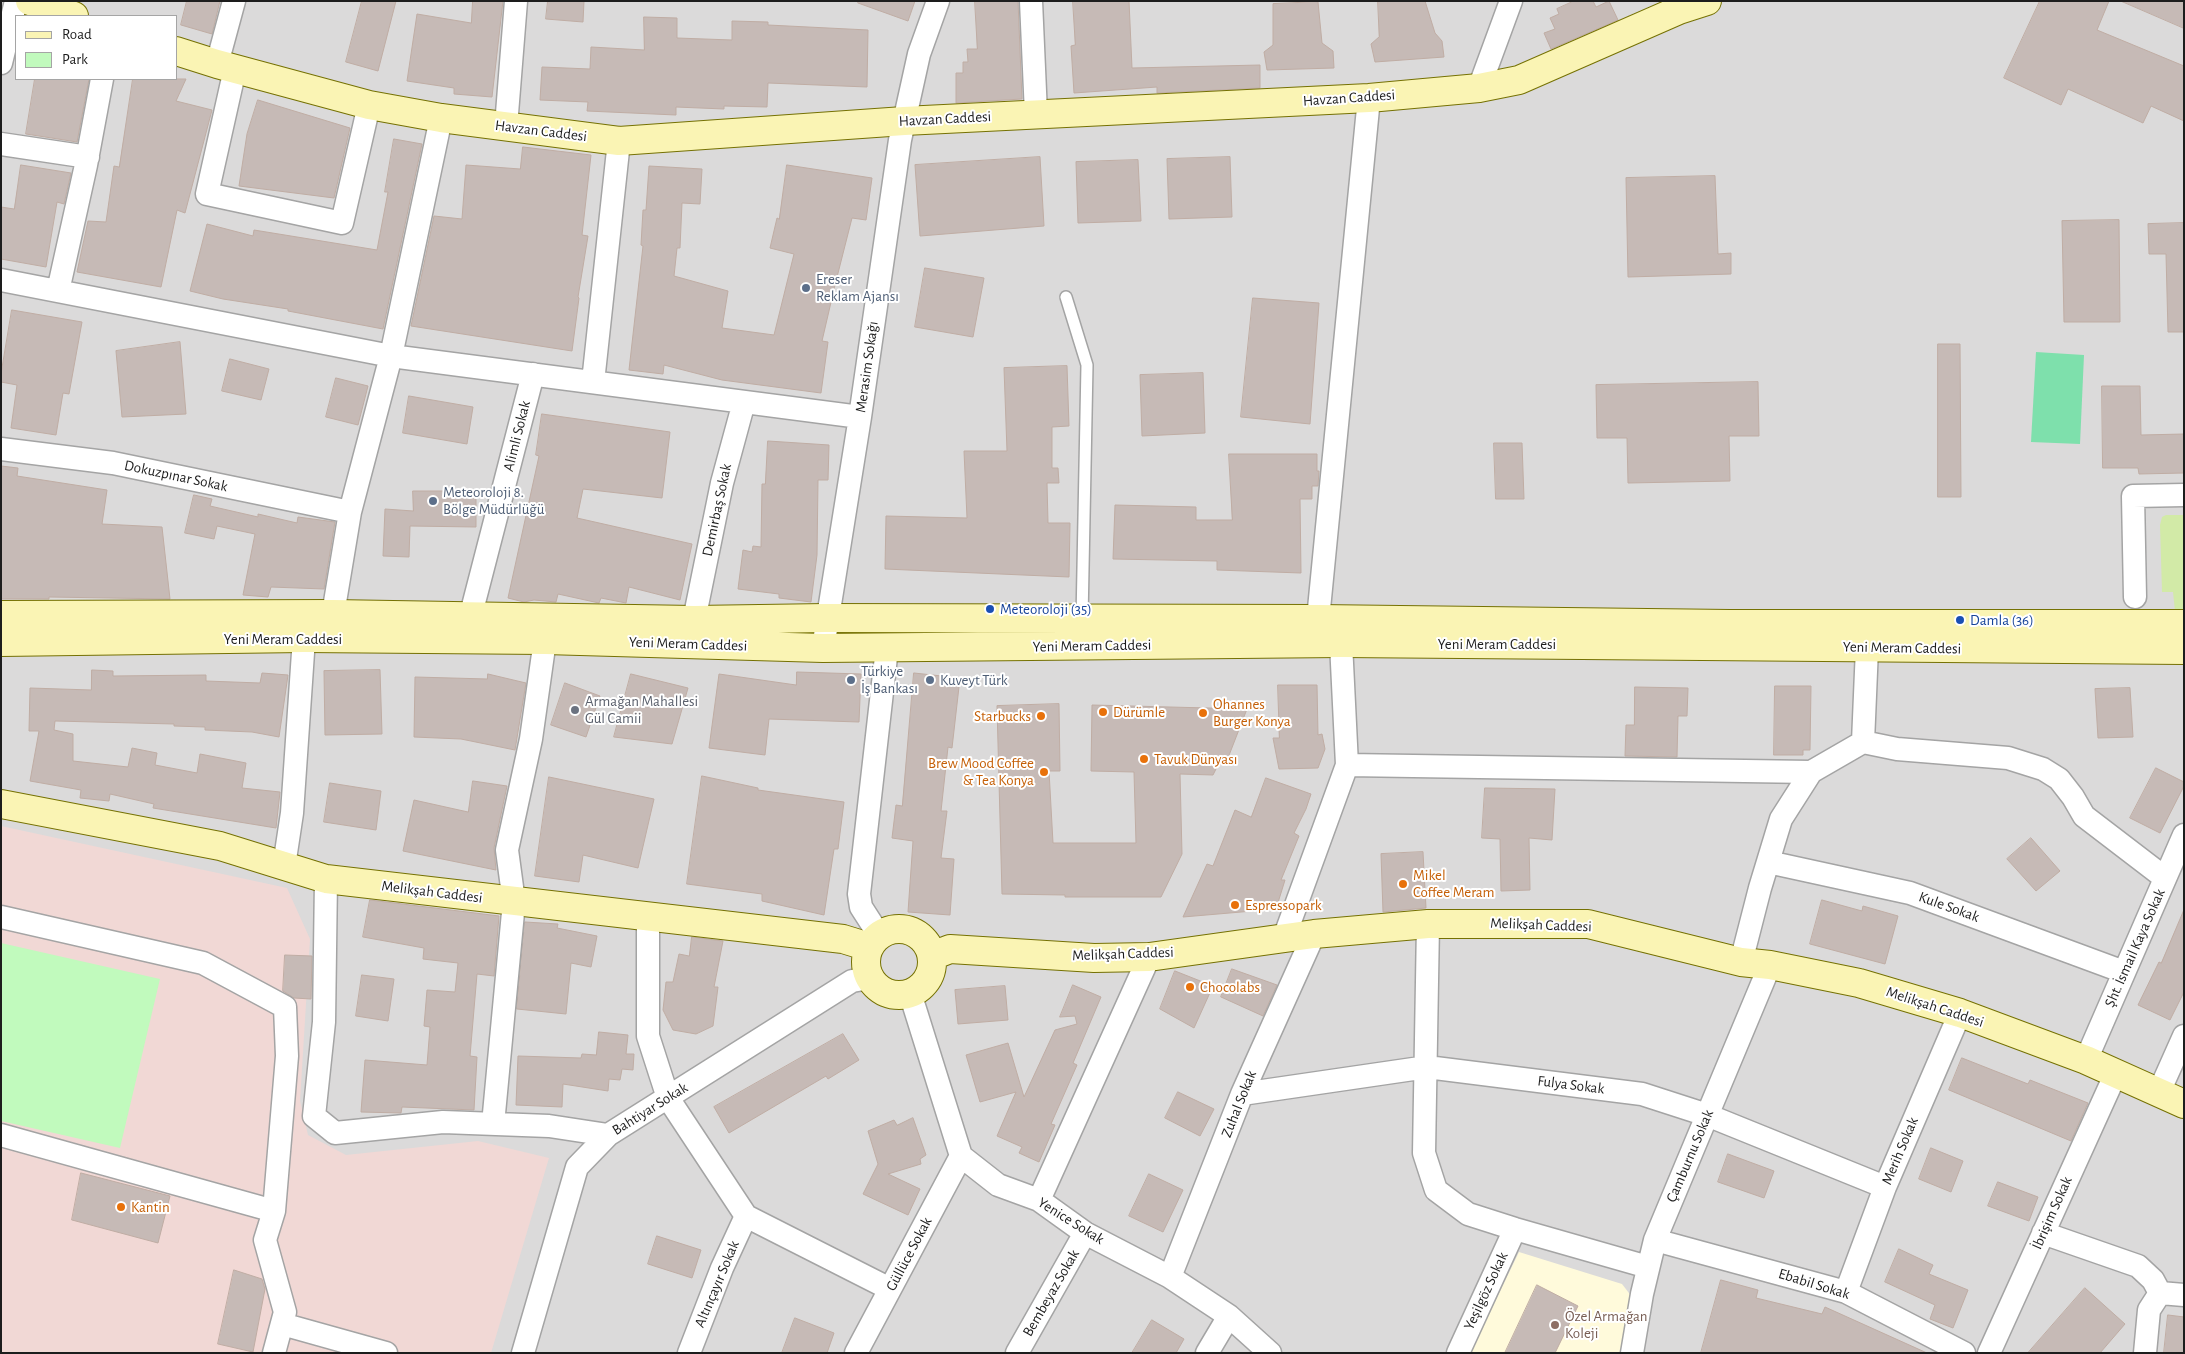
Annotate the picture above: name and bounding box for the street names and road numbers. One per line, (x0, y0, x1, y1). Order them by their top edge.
street label: Havzan Caddesi (1302, 86, 1396, 110)
street label: Havzan Caddesi (898, 108, 992, 130)
street label: Havzan Caddesi (494, 116, 588, 146)
street label: Merasim Sokağı (852, 320, 882, 414)
street label: Alimli Sokak (500, 399, 534, 473)
street label: Dokuzpınar Sokak (123, 456, 229, 496)
street label: Demirbaş Sokak (698, 462, 736, 558)
street label: Yeni Meram Caddesi (224, 630, 342, 648)
street label: Yeni Meram Caddesi (628, 633, 748, 655)
street label: Yeni Meram Caddesi (1438, 635, 1556, 653)
street label: Yeni Meram Caddesi (1033, 636, 1151, 656)
street label: Yeni Meram Caddesi (1843, 638, 1961, 658)
street label: Melikşah Caddesi (380, 877, 484, 907)
street label: Şht. İsmail Kaya Sokak (2101, 886, 2169, 1010)
street label: Kule Sokak (1916, 888, 1982, 926)
street label: Melikşah Caddesi (1490, 914, 1592, 936)
street label: Melikşah Caddesi (1072, 943, 1174, 965)
street label: Melikşah Caddesi (1884, 983, 1986, 1031)
street label: Zuhal Sokak (1217, 1068, 1261, 1140)
street label: Fulya Sokak (1537, 1072, 1605, 1098)
street label: Bahtiyar Sokak (609, 1079, 691, 1139)
street label: Çamburnu Sokak (1662, 1107, 1718, 1205)
street label: Merih Sokak (1878, 1115, 1922, 1187)
street label: İbrişim Sokak (2028, 1174, 2076, 1252)
street label: Yenice Sokak (1034, 1194, 1108, 1248)
street label: Güllüce Sokak (882, 1214, 936, 1294)
street label: Altınçayır Sokak (691, 1238, 743, 1330)
street label: Bembeyaz Sokak (1019, 1246, 1083, 1340)
street label: Yeşilgöz Sokak (1460, 1249, 1512, 1333)
street label: Ebabil Sokak (1776, 1265, 1852, 1303)

